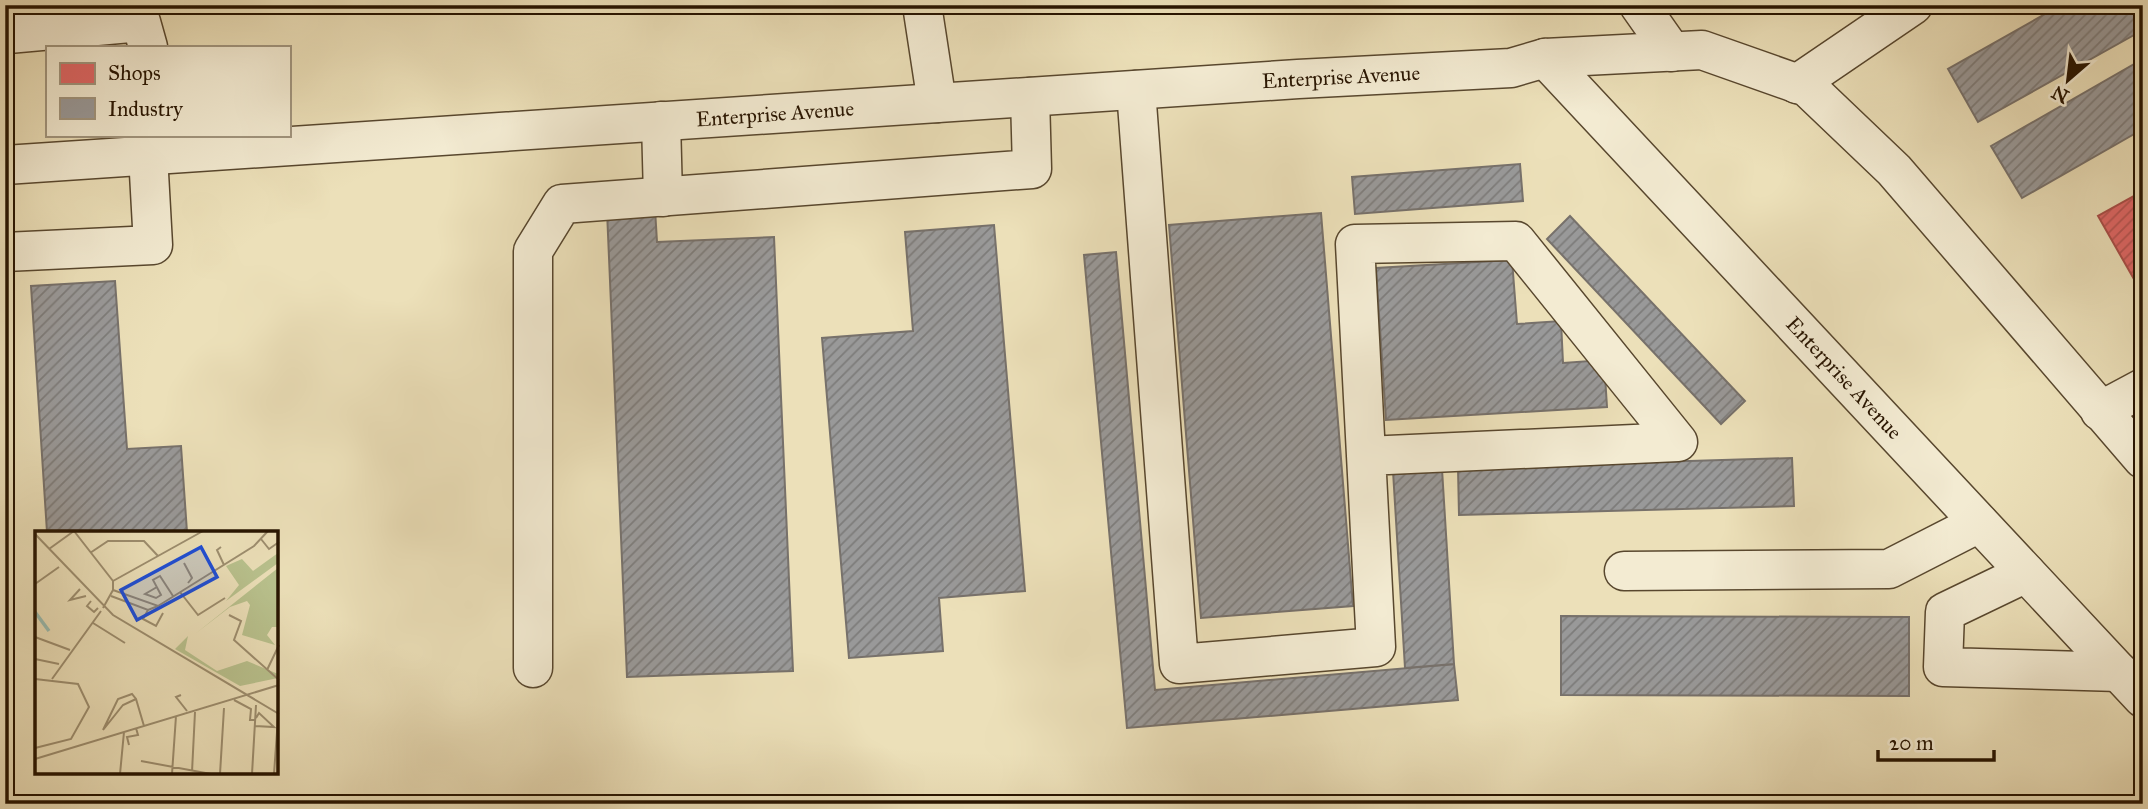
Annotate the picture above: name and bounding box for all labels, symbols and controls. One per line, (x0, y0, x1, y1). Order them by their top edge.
legend (46, 46, 290, 136)
north arrow (2032, 46, 2102, 116)
text: Shops (108, 60, 161, 86)
street label: Enterprise Avenue (1261, 60, 1421, 94)
text: N (2048, 81, 2073, 109)
street label: Enterprise Avenue (695, 95, 855, 132)
text: Industry (108, 96, 184, 122)
street label: Enterprise Avenue (1780, 311, 1908, 445)
inset map (35, 531, 278, 774)
scale bar (1878, 718, 1994, 762)
text: 20 m (1889, 730, 1934, 756)

